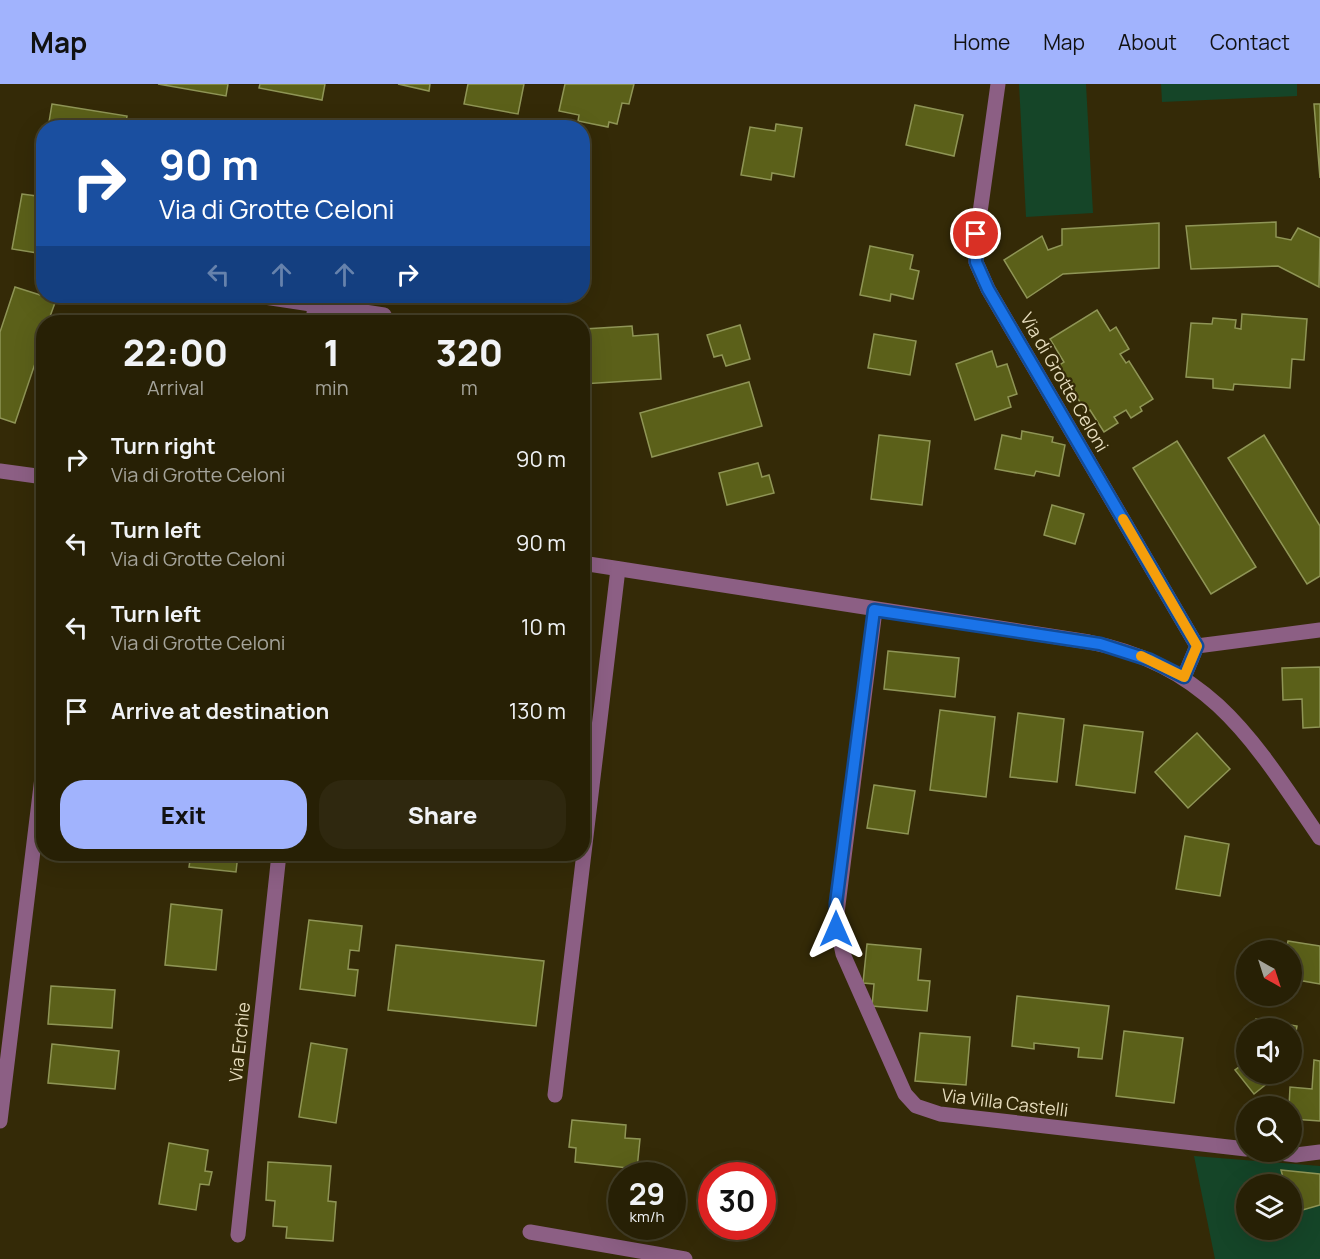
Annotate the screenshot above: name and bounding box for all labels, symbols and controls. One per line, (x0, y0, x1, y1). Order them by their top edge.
text: Map (30, 23, 87, 61)
text: Home (953, 28, 1010, 56)
text: Map (1043, 28, 1085, 56)
text: About (1118, 28, 1177, 56)
text: Contact (1210, 28, 1290, 56)
text: 90 m (159, 135, 259, 193)
icon: right (60, 144, 138, 222)
text: Via di Grotte Celoni (159, 190, 395, 227)
pin (950, 208, 1001, 259)
icon: arrive (959, 217, 992, 250)
icon: left (202, 258, 235, 291)
icon: ahead (265, 258, 298, 291)
icon: ahead (328, 258, 361, 291)
icon: right (391, 258, 424, 291)
street label: Via di Grotte Celoni (1015, 308, 1115, 456)
text: 22:00 (123, 328, 228, 377)
text: 1 (324, 328, 340, 377)
text: 320 (436, 328, 503, 377)
text: Arrival (147, 374, 204, 401)
text: min (315, 374, 349, 401)
text: m (461, 374, 478, 401)
text: Turn right (111, 431, 216, 461)
icon: right (60, 443, 93, 476)
text: 90 m (516, 444, 566, 474)
text: Via di Grotte Celoni (111, 461, 285, 488)
text: Turn left (111, 515, 201, 545)
icon: left (60, 527, 93, 560)
text: 90 m (516, 528, 566, 558)
text: Via di Grotte Celoni (111, 545, 285, 572)
text: Turn left (111, 599, 201, 629)
icon: left (60, 611, 93, 644)
text: 10 m (521, 612, 566, 642)
text: Via di Grotte Celoni (111, 629, 285, 656)
icon: arrive (60, 695, 93, 728)
text: Arrive at destination (111, 696, 329, 726)
text: 130 m (509, 696, 566, 726)
button: Exit (60, 780, 307, 849)
button: Share (319, 780, 566, 849)
position arrow (804, 897, 868, 961)
north arrow (1236, 940, 1302, 1006)
map controls (1236, 940, 1302, 1240)
street label: Via Erchie (223, 1001, 255, 1083)
button: sound (1236, 1018, 1302, 1084)
street label: Via Villa Castelli (940, 1082, 1070, 1122)
button: search (1236, 1096, 1302, 1162)
speed limit sign: 30 (698, 1162, 776, 1240)
text: 29 (629, 1173, 665, 1214)
button: layers (1236, 1174, 1302, 1240)
text: km/h (630, 1206, 664, 1227)

